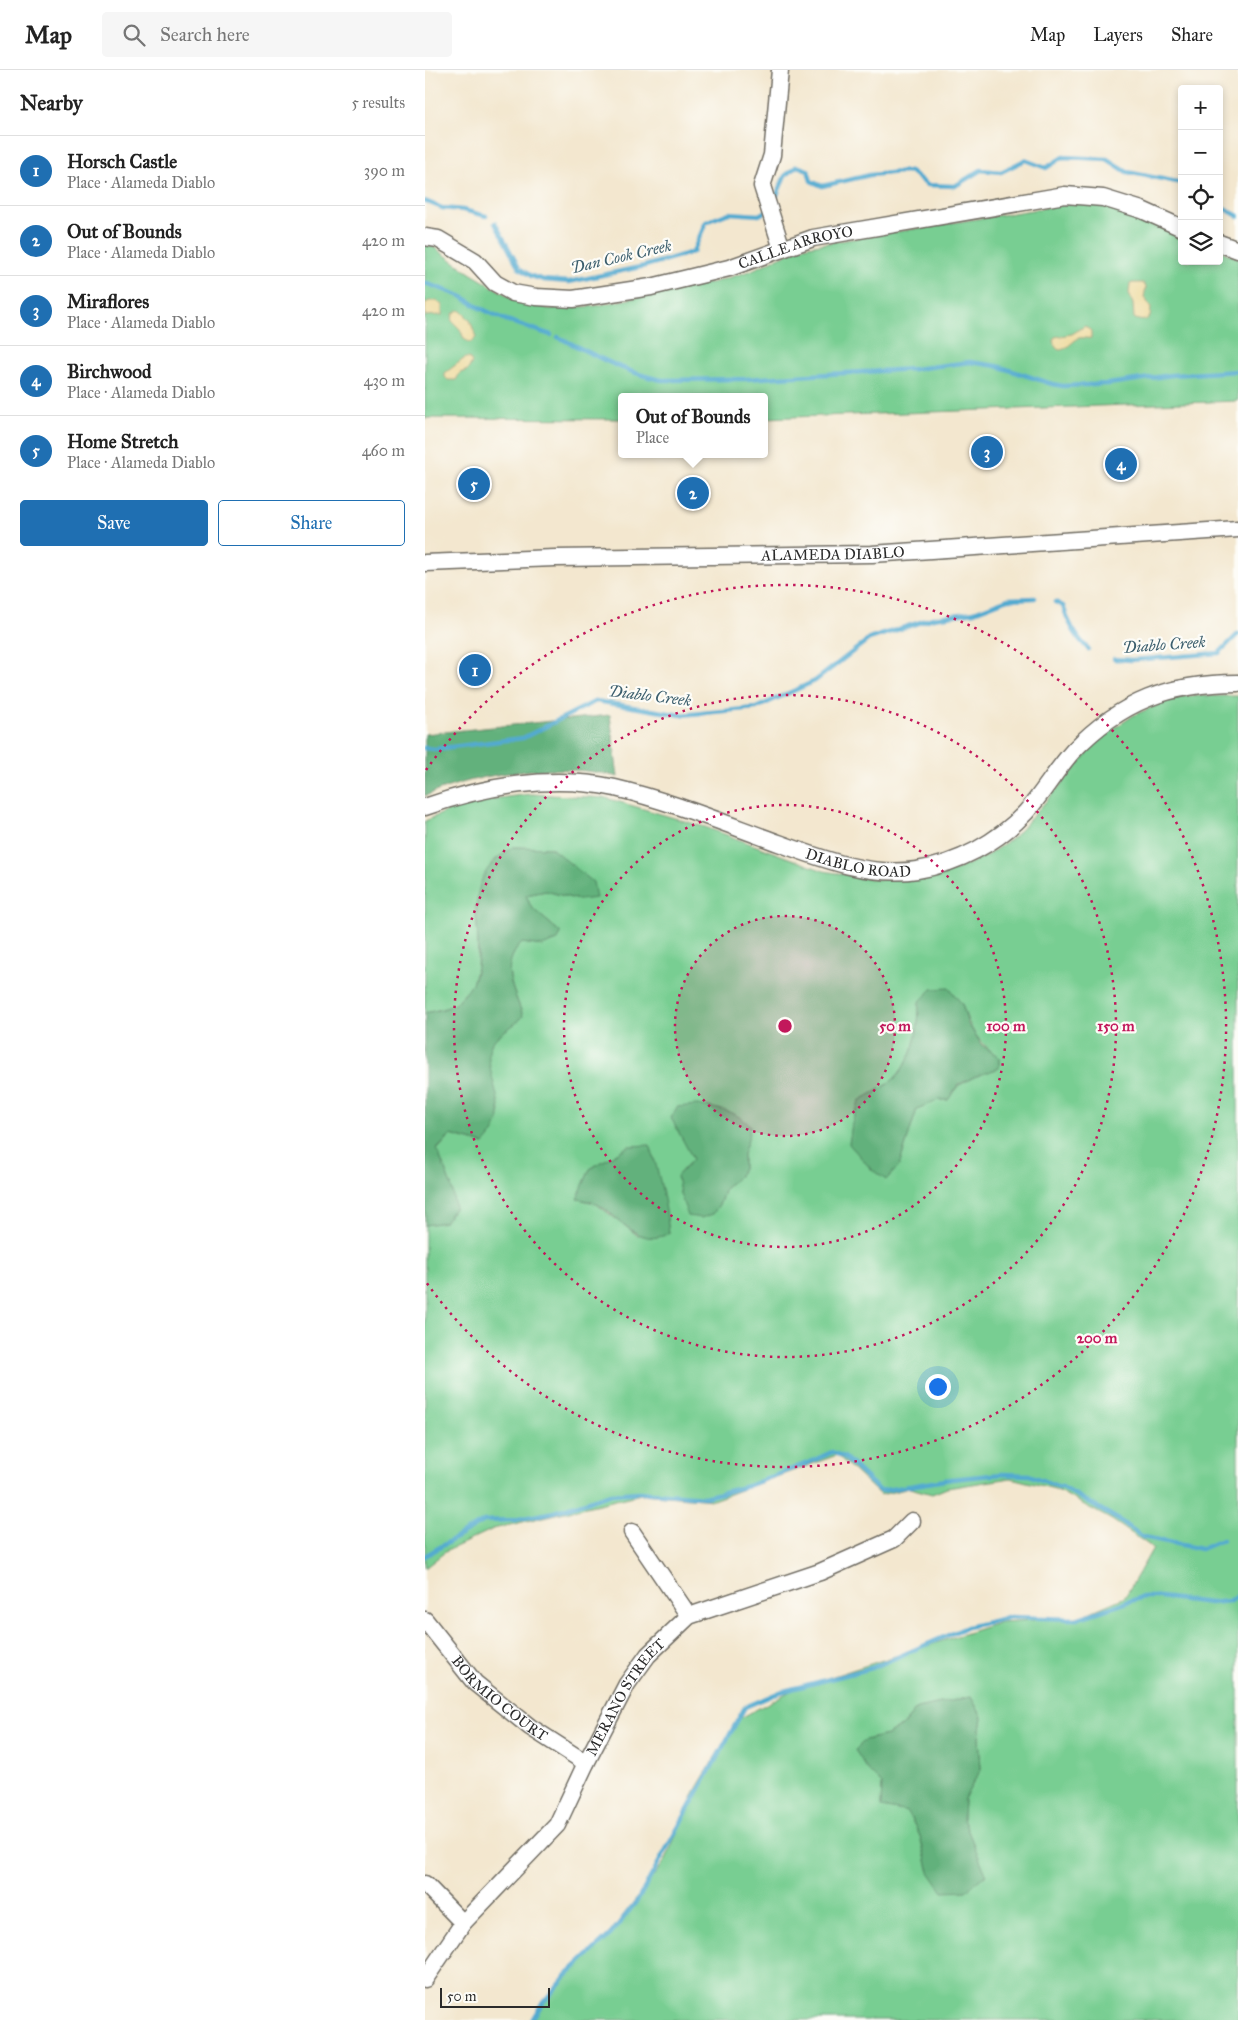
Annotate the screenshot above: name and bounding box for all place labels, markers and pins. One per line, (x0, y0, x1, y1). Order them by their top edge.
pin: 3 (971, 433, 1003, 471)
pin: 4 (1105, 445, 1137, 483)
pin: 5 (458, 465, 490, 503)
pin: 2 (677, 474, 709, 512)
pin: 1 (459, 651, 491, 689)
centre of rings (776, 1017, 794, 1035)

